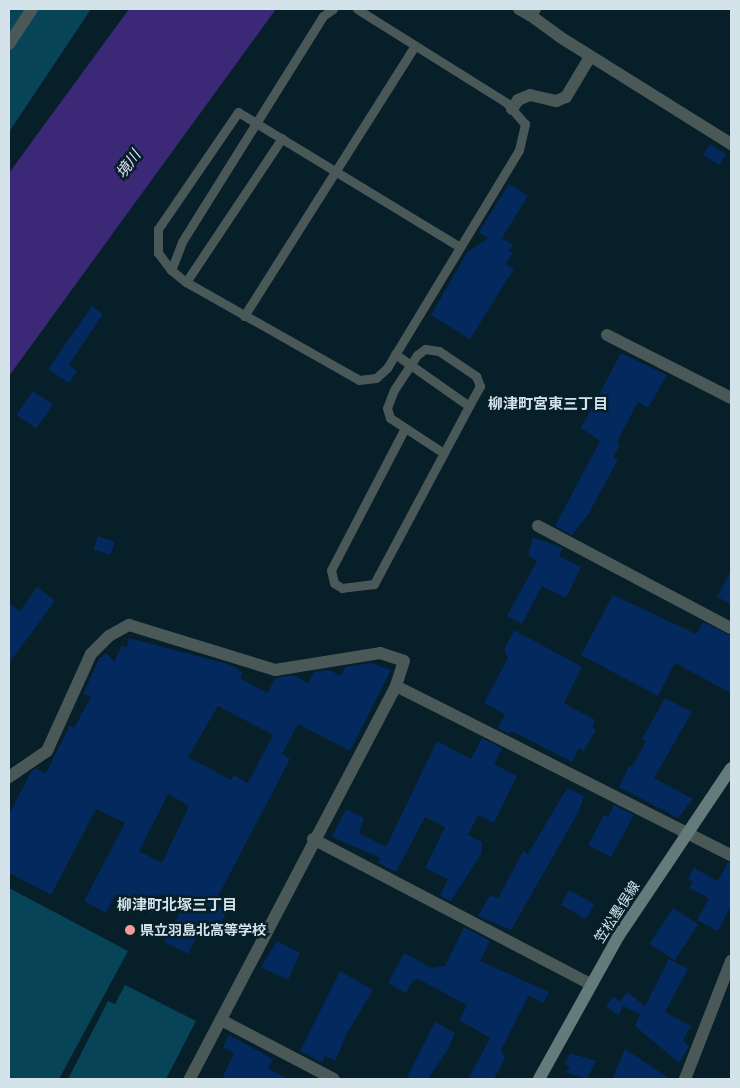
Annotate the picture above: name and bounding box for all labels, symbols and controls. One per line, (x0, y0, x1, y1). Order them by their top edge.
water label: 境川 (112, 147, 144, 181)
district label: 柳津町宮東三丁目 (488, 395, 608, 413)
street label: 笠松墨俣線 (591, 878, 643, 946)
district label: 柳津町北塚三丁目 (117, 896, 237, 914)
place label: 県立羽島北高等学校 (140, 922, 266, 938)
marker: 県立羽島北高等学校 (124, 924, 136, 936)

